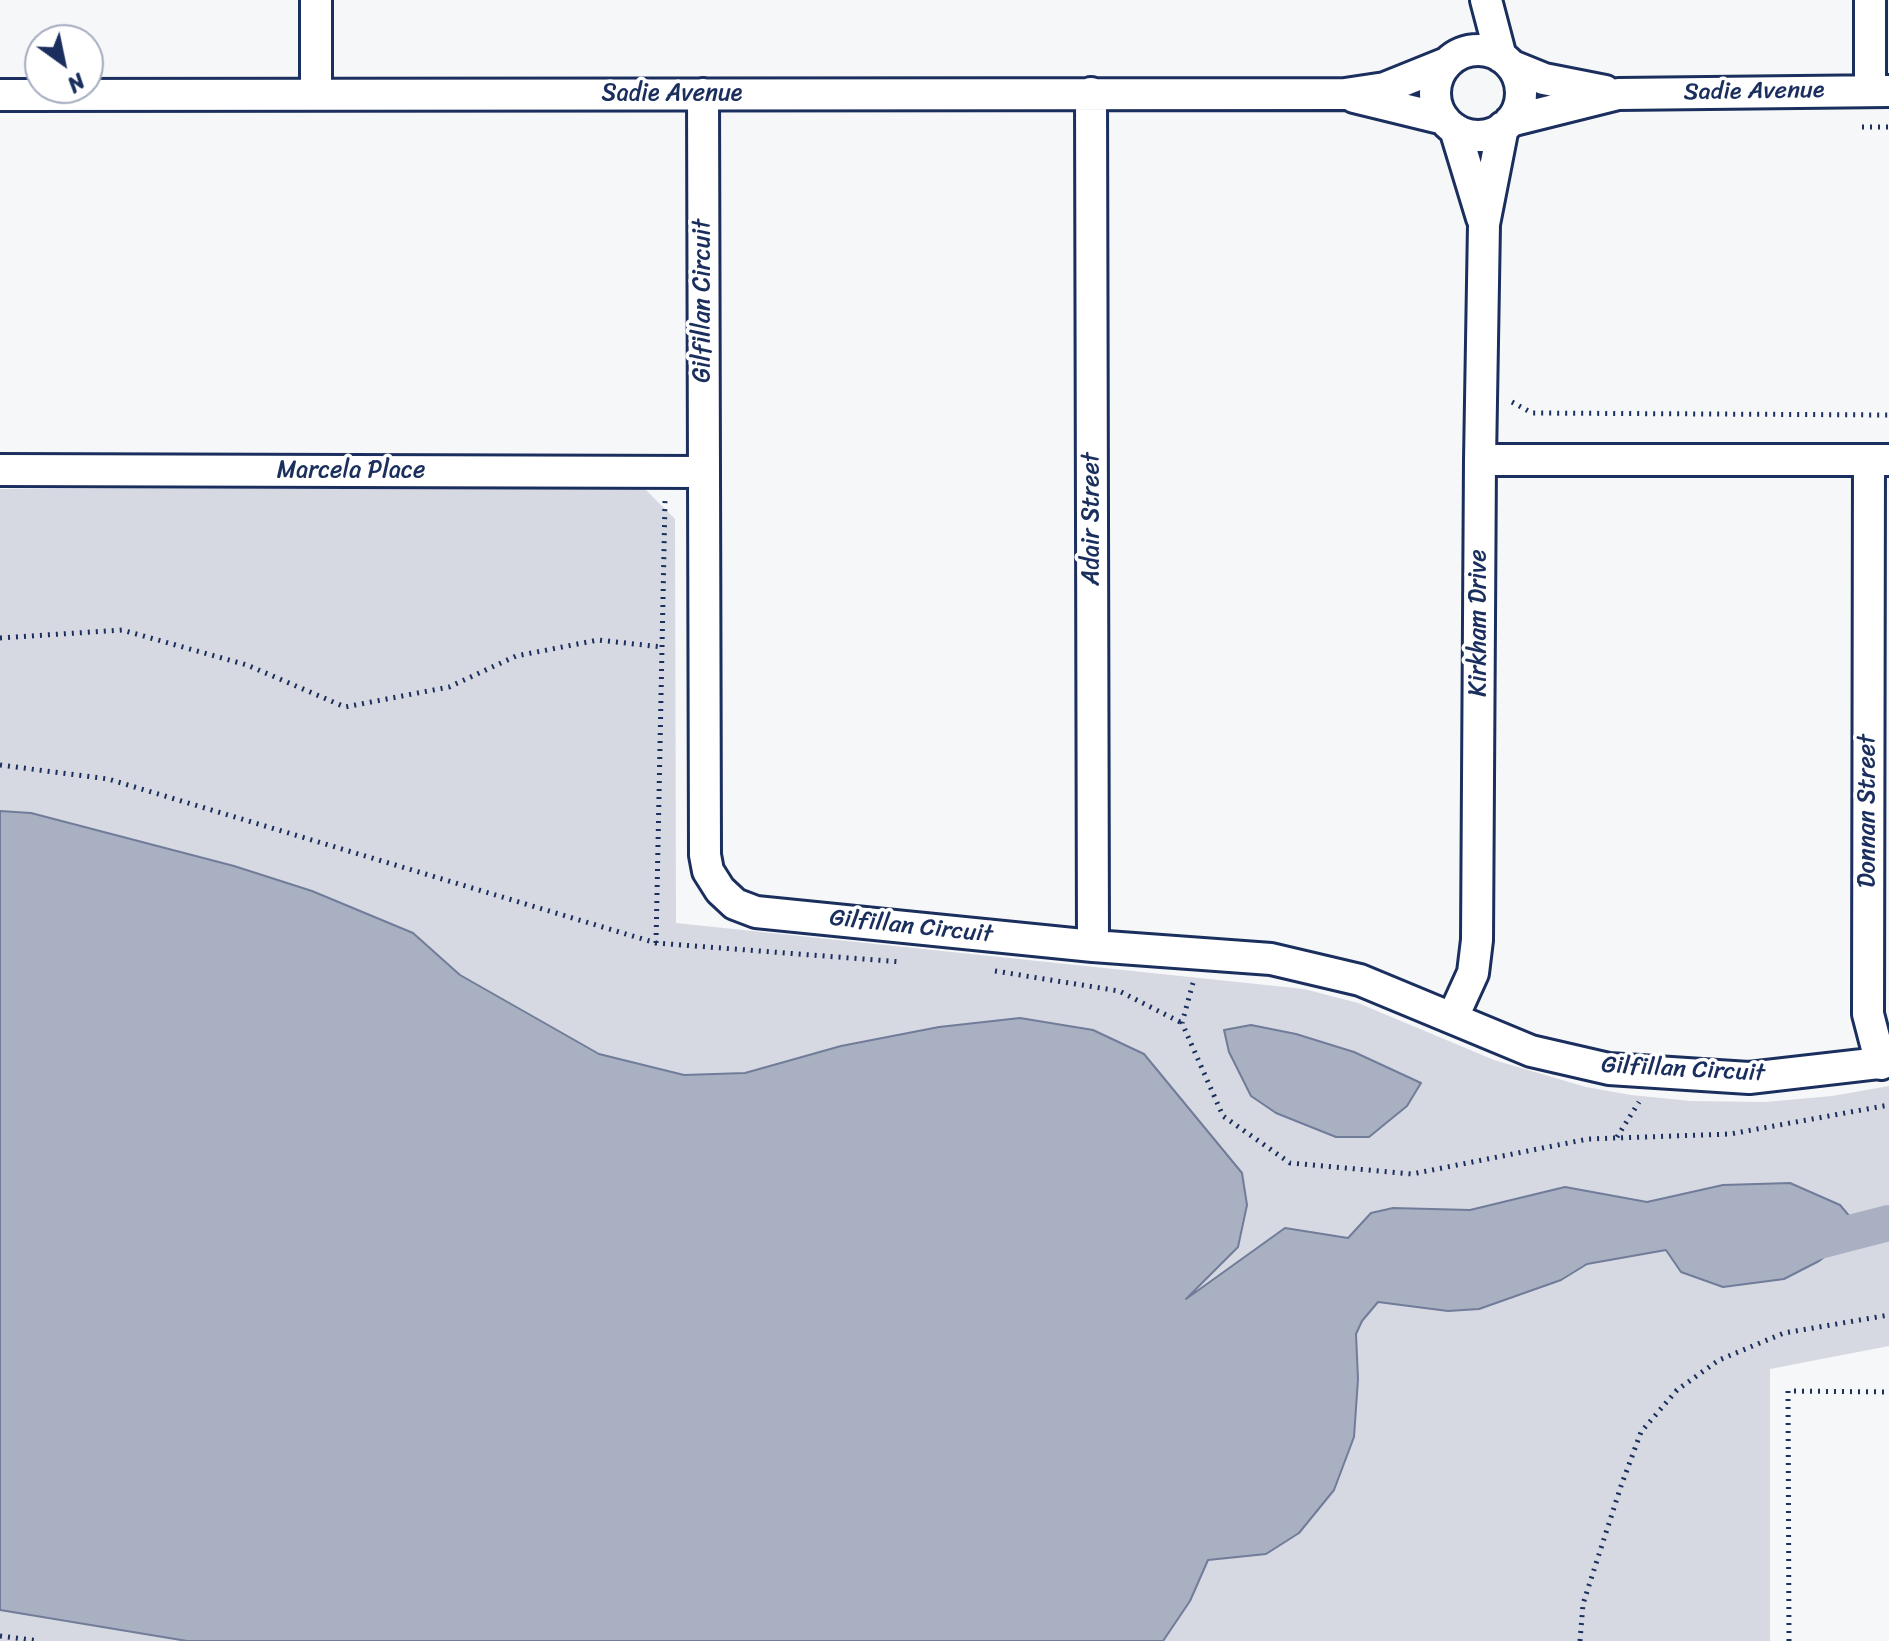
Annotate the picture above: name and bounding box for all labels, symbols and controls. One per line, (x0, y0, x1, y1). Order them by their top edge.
north arrow (24, 24, 104, 104)
text: N (59, 62, 93, 103)
street label: Sadie Avenue (1683, 76, 1825, 108)
street label: Sadie Avenue (602, 80, 742, 108)
street label: Gilfillan Circuit (689, 219, 717, 383)
street label: Adair Street (1078, 453, 1106, 585)
street label: Marcela Place (277, 457, 425, 485)
street label: Kirkham Drive (1465, 549, 1493, 697)
street label: Donnan Street (1854, 734, 1882, 888)
street label: Gilfillan Circuit (828, 904, 994, 950)
street label: Gilfillan Circuit (1601, 1051, 1765, 1089)

